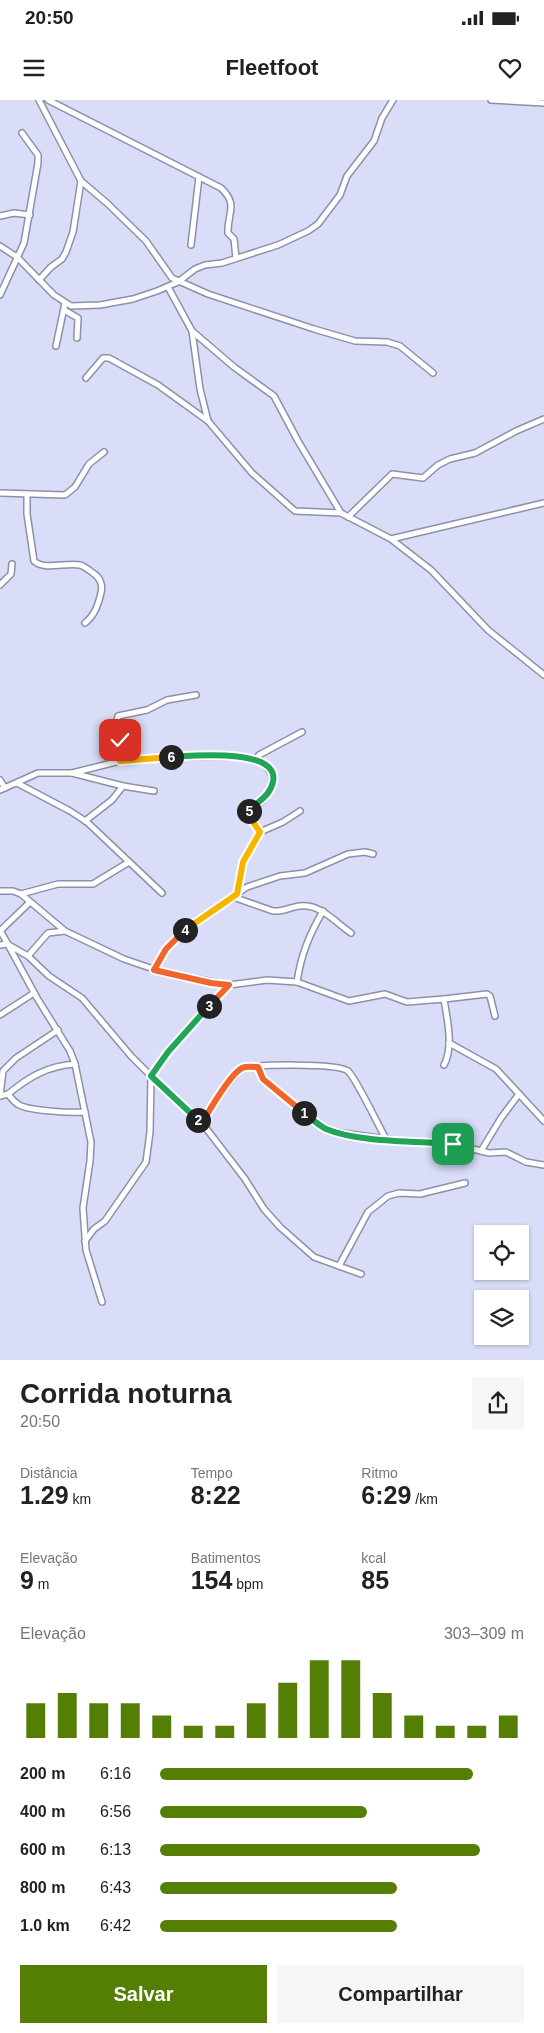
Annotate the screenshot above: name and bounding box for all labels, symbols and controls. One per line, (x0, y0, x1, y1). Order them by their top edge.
text: 20:50 (25, 7, 74, 28)
icon: menu (20, 54, 48, 82)
icon: heart (496, 54, 524, 82)
text: Fleetfoot (226, 55, 318, 80)
pin (99, 719, 141, 761)
icon: check (106, 726, 134, 754)
pin: 6 (158, 744, 184, 770)
text: 6 (168, 749, 175, 765)
pin: 5 (236, 798, 262, 824)
text: 5 (246, 803, 253, 819)
pin: 4 (172, 918, 198, 942)
text: 4 (182, 922, 189, 938)
pin: 3 (196, 994, 222, 1018)
text: 3 (206, 998, 213, 1014)
pin: 1 (292, 1100, 316, 1126)
text: 1 (301, 1105, 308, 1121)
pin: 2 (186, 1108, 210, 1132)
text: 2 (195, 1112, 202, 1128)
pin (432, 1123, 474, 1165)
icon: arrive (439, 1130, 467, 1158)
map controls (474, 1225, 529, 1345)
button: locate (474, 1225, 529, 1280)
button: layers (474, 1290, 529, 1345)
button: share (472, 1377, 524, 1429)
text: Corrida noturna (20, 1378, 232, 1409)
text: 20:50 (20, 1413, 60, 1430)
text: Distância (20, 1465, 78, 1481)
text: Tempo (191, 1465, 233, 1481)
text: Ritmo (361, 1465, 398, 1481)
text: 1.29 (20, 1481, 69, 1509)
text: 8:22 (191, 1481, 241, 1509)
text: 6:29 (361, 1481, 411, 1509)
text: km (69, 1491, 91, 1507)
text: /km (411, 1491, 438, 1507)
text: Elevação (20, 1550, 78, 1566)
text: Batimentos (191, 1550, 261, 1566)
text: kcal (361, 1550, 386, 1566)
text: 9 (20, 1566, 34, 1594)
text: 154 (191, 1566, 232, 1594)
text: 85 (361, 1566, 389, 1594)
text: m (34, 1576, 49, 1592)
text: bpm (232, 1576, 264, 1592)
text: Elevação (20, 1625, 86, 1642)
text: 303–309 m (444, 1625, 524, 1642)
text: 200 m (20, 1765, 65, 1782)
text: 6:16 (100, 1765, 131, 1782)
text: 400 m (20, 1803, 65, 1820)
text: 6:56 (100, 1803, 131, 1820)
text: 600 m (20, 1841, 65, 1858)
text: 6:13 (100, 1841, 131, 1858)
text: 800 m (20, 1879, 65, 1896)
text: 6:43 (100, 1879, 131, 1896)
text: 1.0 km (20, 1917, 70, 1934)
text: 6:42 (100, 1917, 131, 1934)
button: Salvar (20, 1965, 267, 2023)
button: Compartilhar (277, 1965, 524, 2023)

